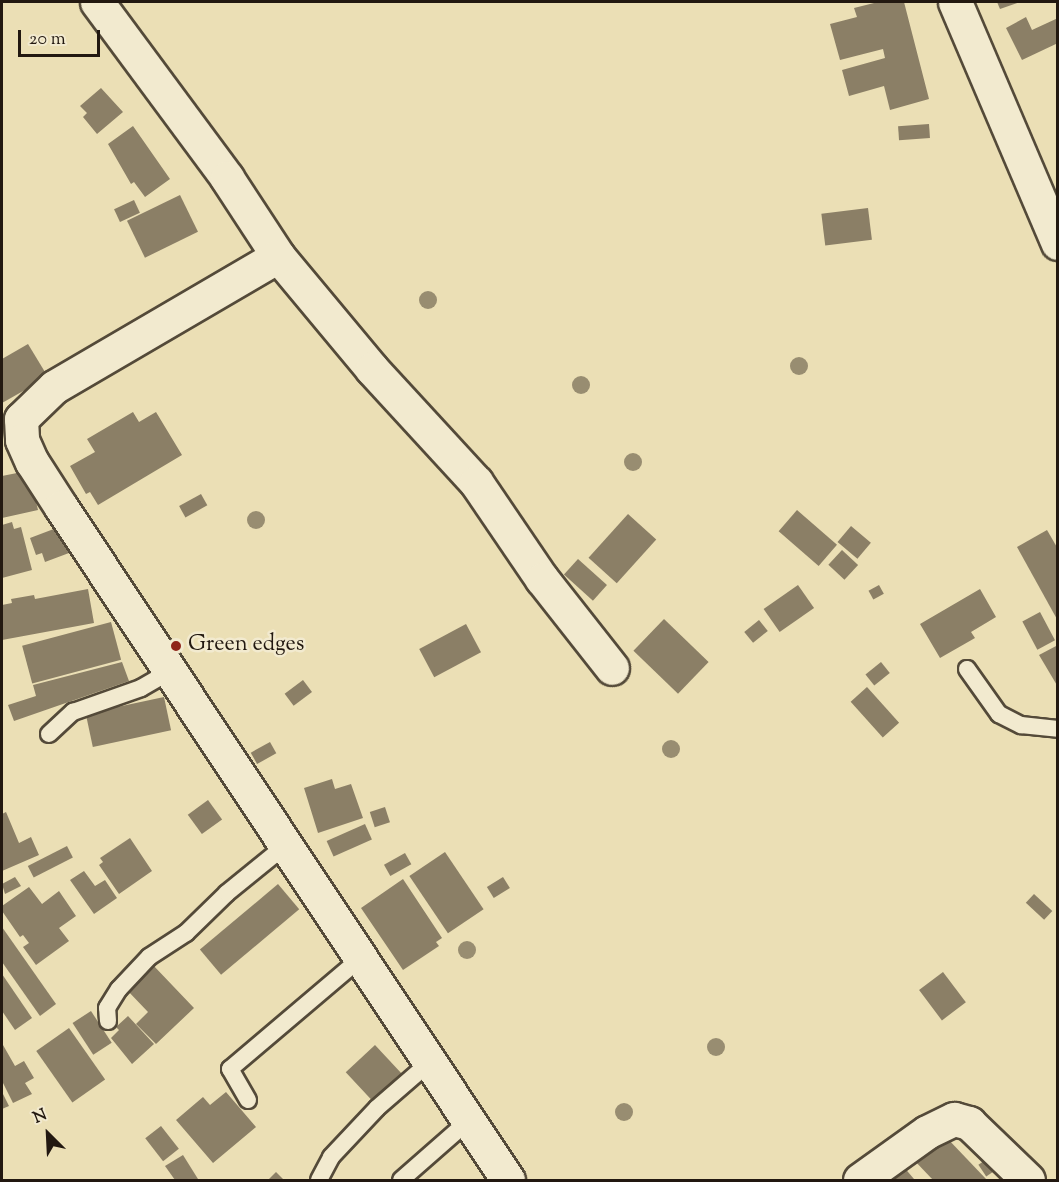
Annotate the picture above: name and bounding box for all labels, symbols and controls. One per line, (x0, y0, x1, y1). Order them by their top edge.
scale bar (21, 18, 104, 56)
text: 20 m (29, 27, 66, 53)
place label: Green edges (188, 633, 304, 659)
marker: Green edges (169, 639, 183, 653)
north arrow (18, 1104, 78, 1164)
text: N (30, 1104, 51, 1130)

